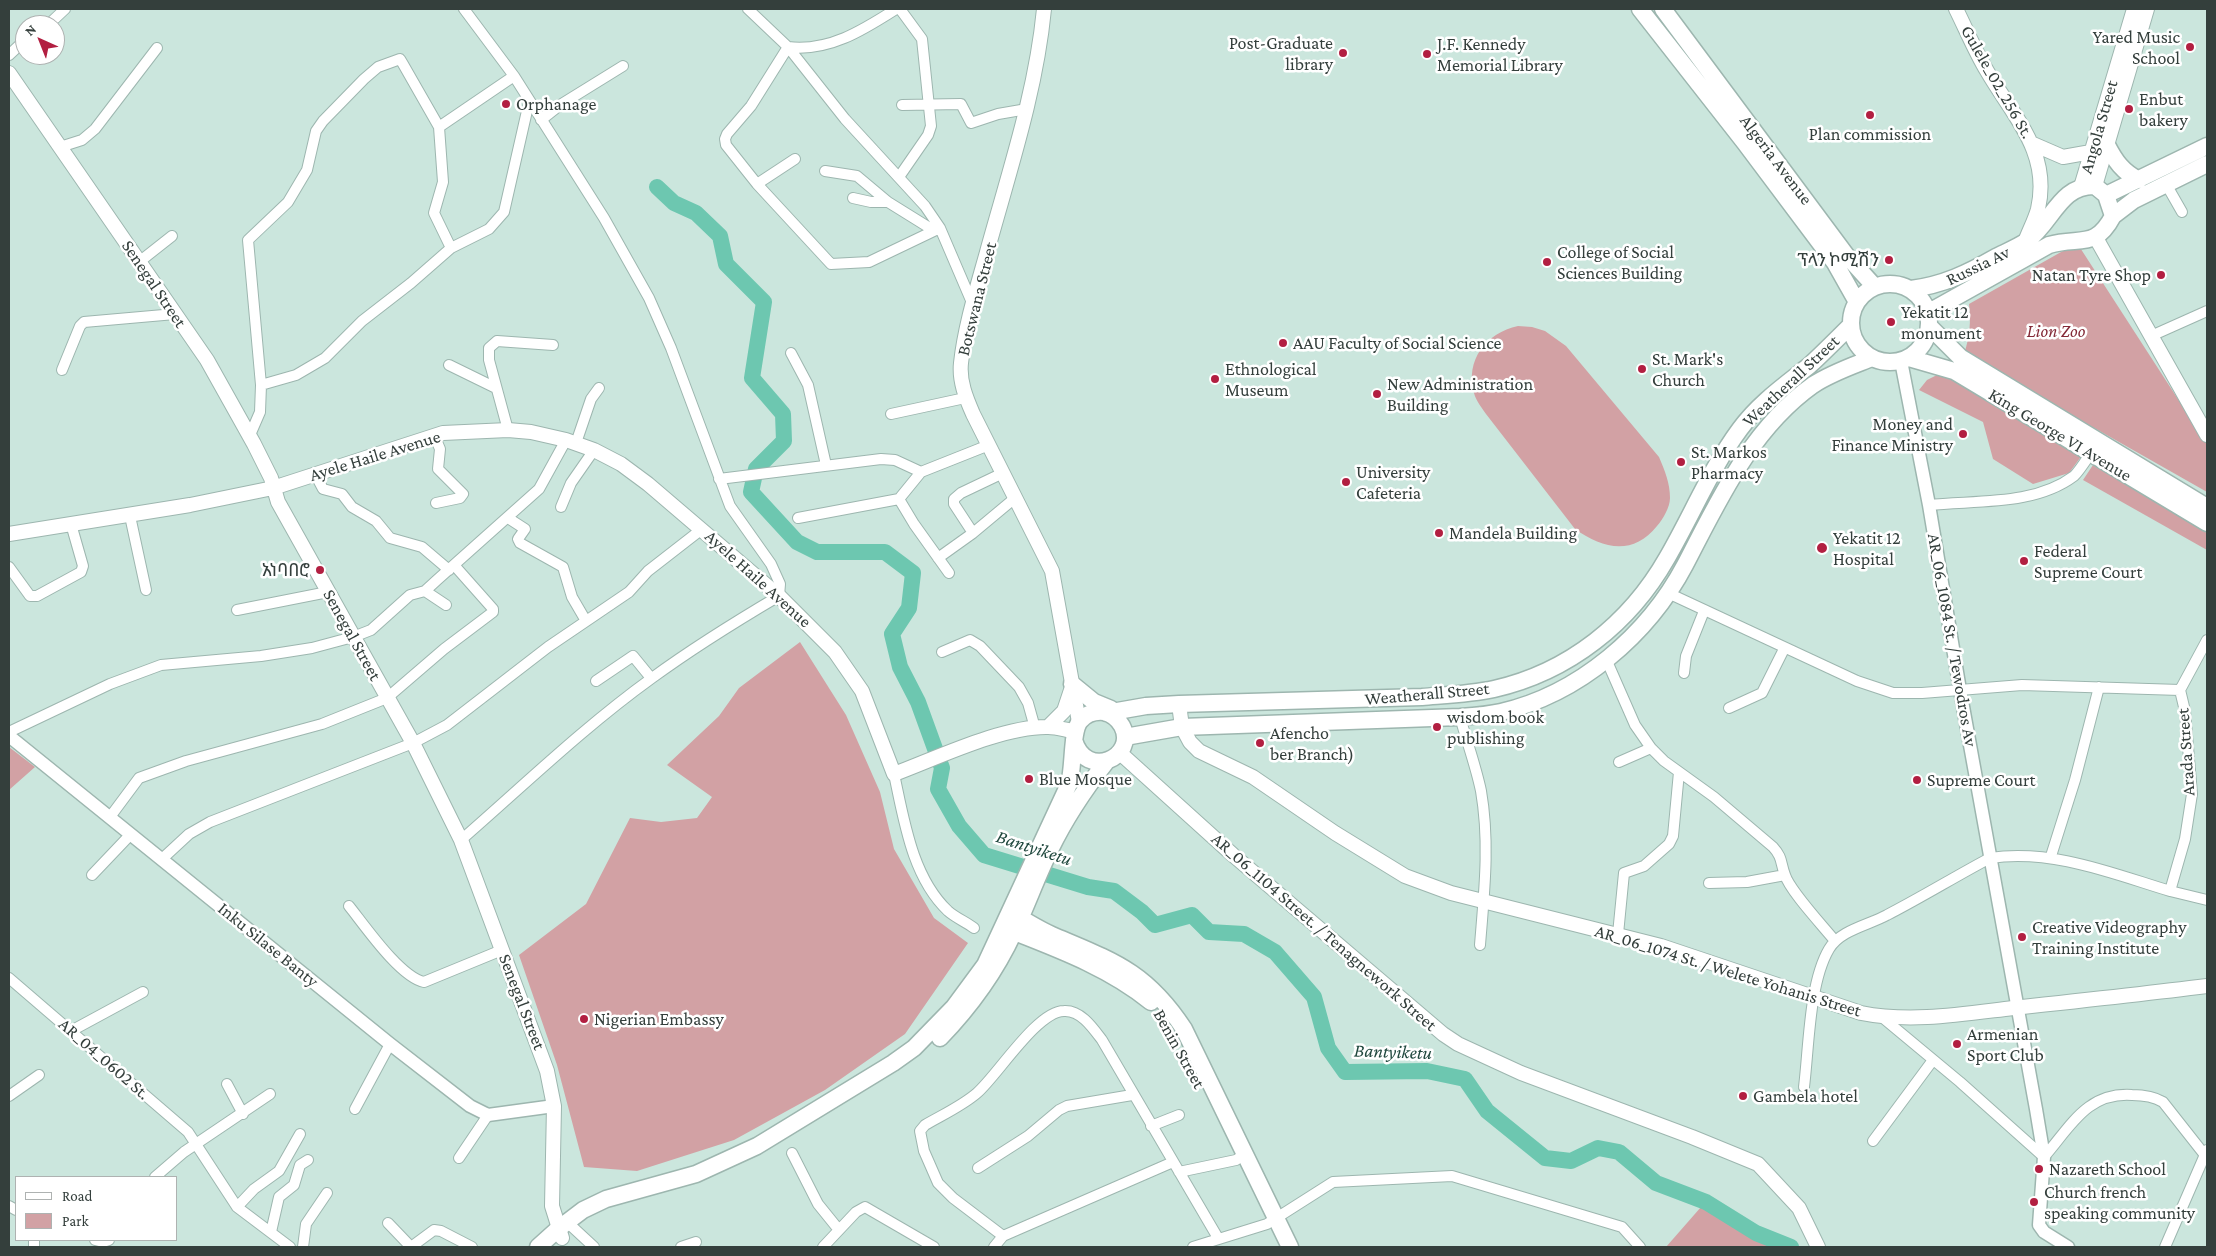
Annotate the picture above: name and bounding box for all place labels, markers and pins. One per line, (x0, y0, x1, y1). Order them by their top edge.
place label: Yared Music School (2093, 26, 2180, 68)
place label: Post-Graduate library (1229, 32, 1333, 74)
place label: J.F. Kennedy Memorial Library (1437, 33, 1563, 76)
marker: Yared Music School (2184, 41, 2196, 53)
marker: Post-Graduate library (1337, 47, 1349, 59)
marker: J.F. Kennedy Memorial Library (1421, 48, 1433, 60)
place label: Enbut bakery (2139, 88, 2188, 130)
place label: Orphanage (516, 93, 596, 115)
marker: Orphanage (500, 98, 512, 110)
marker: Enbut bakery (2123, 103, 2135, 115)
marker: Plan commission (1864, 109, 1876, 121)
place label: Plan commission (1809, 123, 1931, 145)
place label: College of Social Sciences Building (1557, 241, 1682, 284)
place label: ፕላን ኮሚሽን (1797, 249, 1879, 271)
marker: ፕላን ኮሚሽን (1883, 254, 1895, 266)
marker: College of Social Sciences Building (1541, 256, 1553, 268)
place label: Natan Tyre Shop (2032, 264, 2151, 286)
marker: Natan Tyre Shop (2155, 269, 2167, 281)
place label: Yekatit 12 monument (1901, 301, 1982, 344)
marker: Yekatit 12 monument (1885, 316, 1897, 328)
place label: AAU Faculty of Social Science (1293, 332, 1501, 354)
marker: AAU Faculty of Social Science (1277, 337, 1289, 349)
place label: St. Mark's Church (1652, 348, 1723, 390)
place label: Ethnological Museum (1225, 358, 1316, 400)
marker: St. Mark's Church (1636, 363, 1648, 375)
marker: Ethnological Museum (1209, 373, 1221, 385)
place label: New Administration Building (1387, 373, 1533, 416)
marker: New Administration Building (1371, 388, 1383, 400)
place label: Money and Finance Ministry (1831, 413, 1953, 456)
marker: Money and Finance Ministry (1957, 428, 1969, 440)
place label: St. Markos Pharmacy (1691, 441, 1767, 484)
marker: St. Markos Pharmacy (1675, 456, 1687, 468)
place label: University Cafeteria (1356, 461, 1430, 504)
marker: University Cafeteria (1340, 476, 1352, 488)
place label: Mandela Building (1449, 522, 1577, 544)
marker: Mandela Building (1433, 527, 1445, 539)
place label: Yekatit 12 Hospital (1833, 527, 1901, 570)
place label: Federal Supreme Court (2034, 540, 2142, 582)
marker: Yekatit 12 Hospital (1815, 541, 1829, 555)
marker: Federal Supreme Court (2018, 555, 2030, 567)
place label: አነባበሮ (262, 559, 310, 581)
marker: አነባበሮ (314, 564, 326, 576)
place label: wisdom book publishing (1447, 706, 1544, 749)
marker: wisdom book publishing (1431, 721, 1443, 733)
place label: Afencho ber Branch) (1270, 722, 1354, 764)
marker: Afencho ber Branch) (1254, 737, 1266, 749)
place label: Blue Mosque (1039, 768, 1132, 790)
place label: Supreme Court (1927, 769, 2035, 791)
marker: Blue Mosque (1023, 773, 1035, 785)
marker: Supreme Court (1911, 774, 1923, 786)
place label: Creative Videography Training Institute (2032, 916, 2186, 959)
marker: Creative Videography Training Institute (2016, 931, 2028, 943)
place label: Nigerian Embassy (594, 1008, 724, 1030)
marker: Nigerian Embassy (578, 1013, 590, 1025)
place label: Armenian Sport Club (1967, 1023, 2044, 1066)
marker: Armenian Sport Club (1951, 1038, 1963, 1050)
place label: Gambela hotel (1753, 1085, 1858, 1107)
marker: Gambela hotel (1737, 1090, 1749, 1102)
place label: Nazareth School (2049, 1158, 2166, 1180)
marker: Nazareth School (2033, 1163, 2045, 1175)
place label: Church french speaking community (2044, 1181, 2195, 1224)
marker: Church french speaking community (2028, 1196, 2040, 1208)

